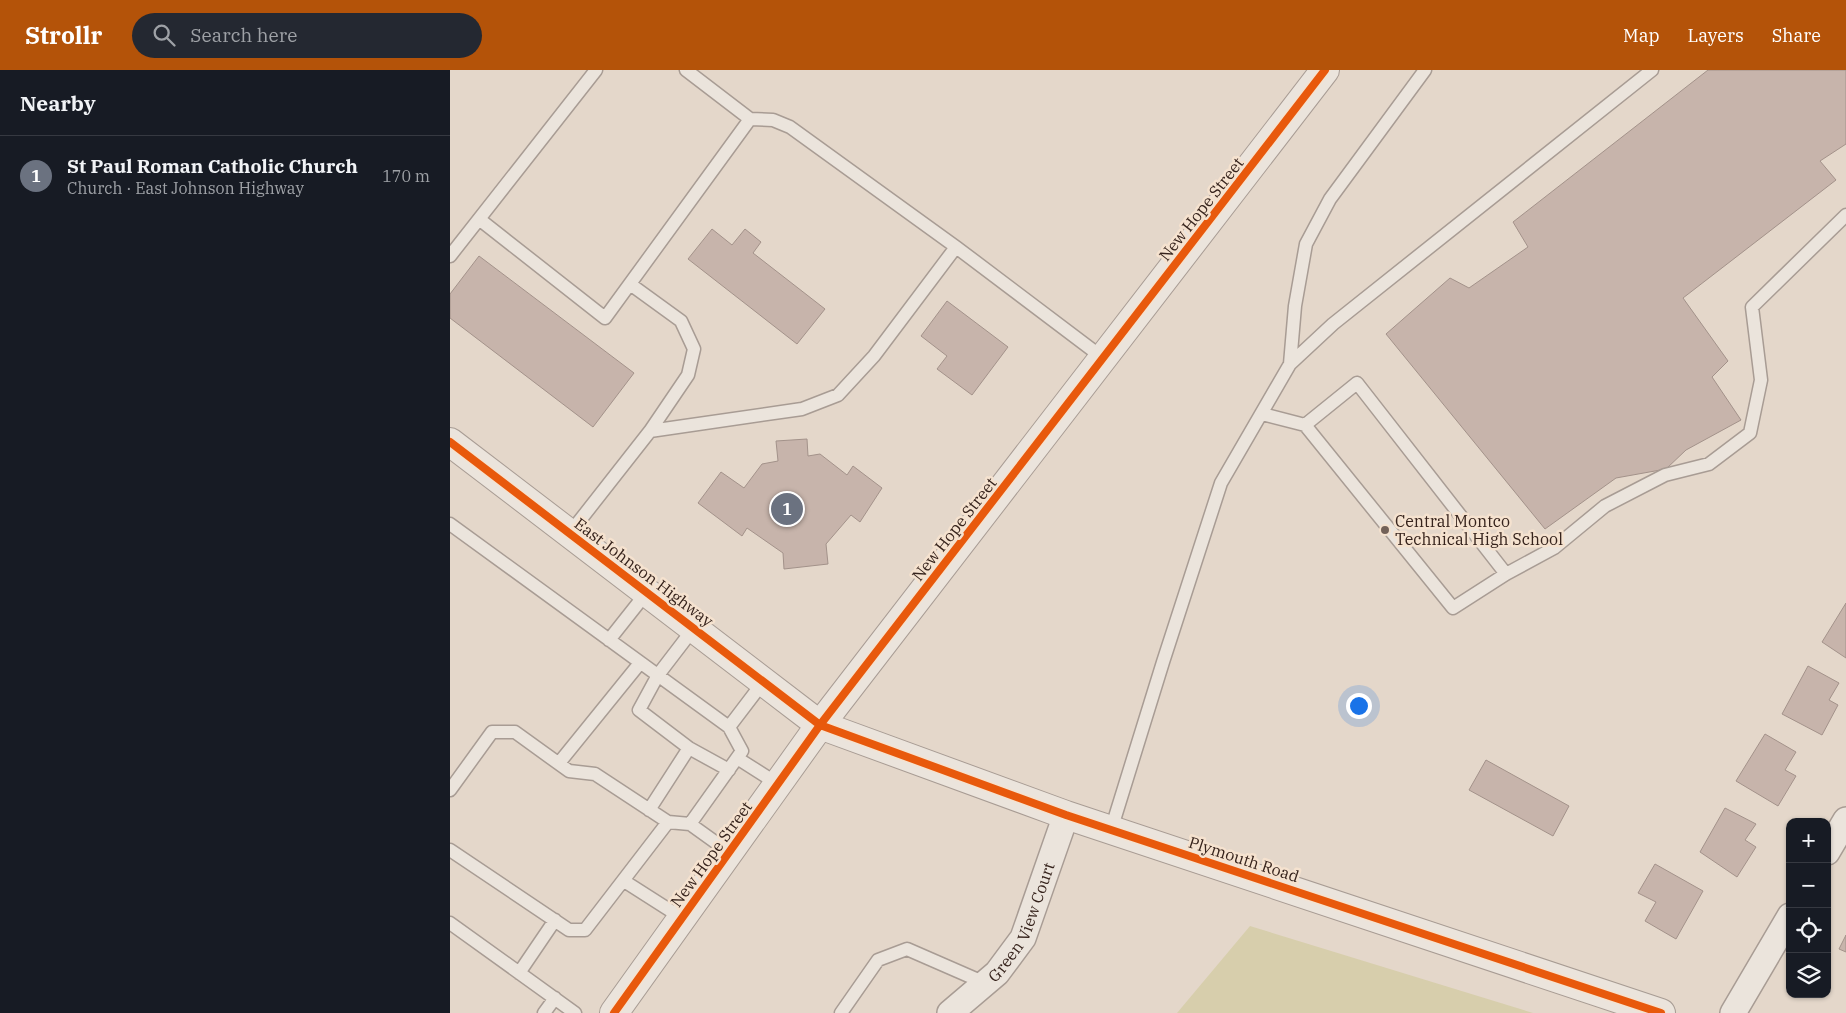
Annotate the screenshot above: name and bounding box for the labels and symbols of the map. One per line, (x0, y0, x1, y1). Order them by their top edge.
street label: New Hope Street (1154, 153, 1248, 265)
street label: New Hope Street (907, 473, 1001, 585)
pin: 1 (771, 490, 803, 528)
place label: Central Montco Technical High School (1395, 511, 1563, 549)
street label: East Johnson Highway (571, 513, 718, 631)
marker: Central Montco Technical High School (1379, 524, 1391, 536)
your location (1346, 693, 1372, 719)
street label: New Hope Street (666, 797, 756, 911)
street label: Plymouth Road (1186, 832, 1302, 886)
street label: Green View Court (984, 859, 1059, 986)

